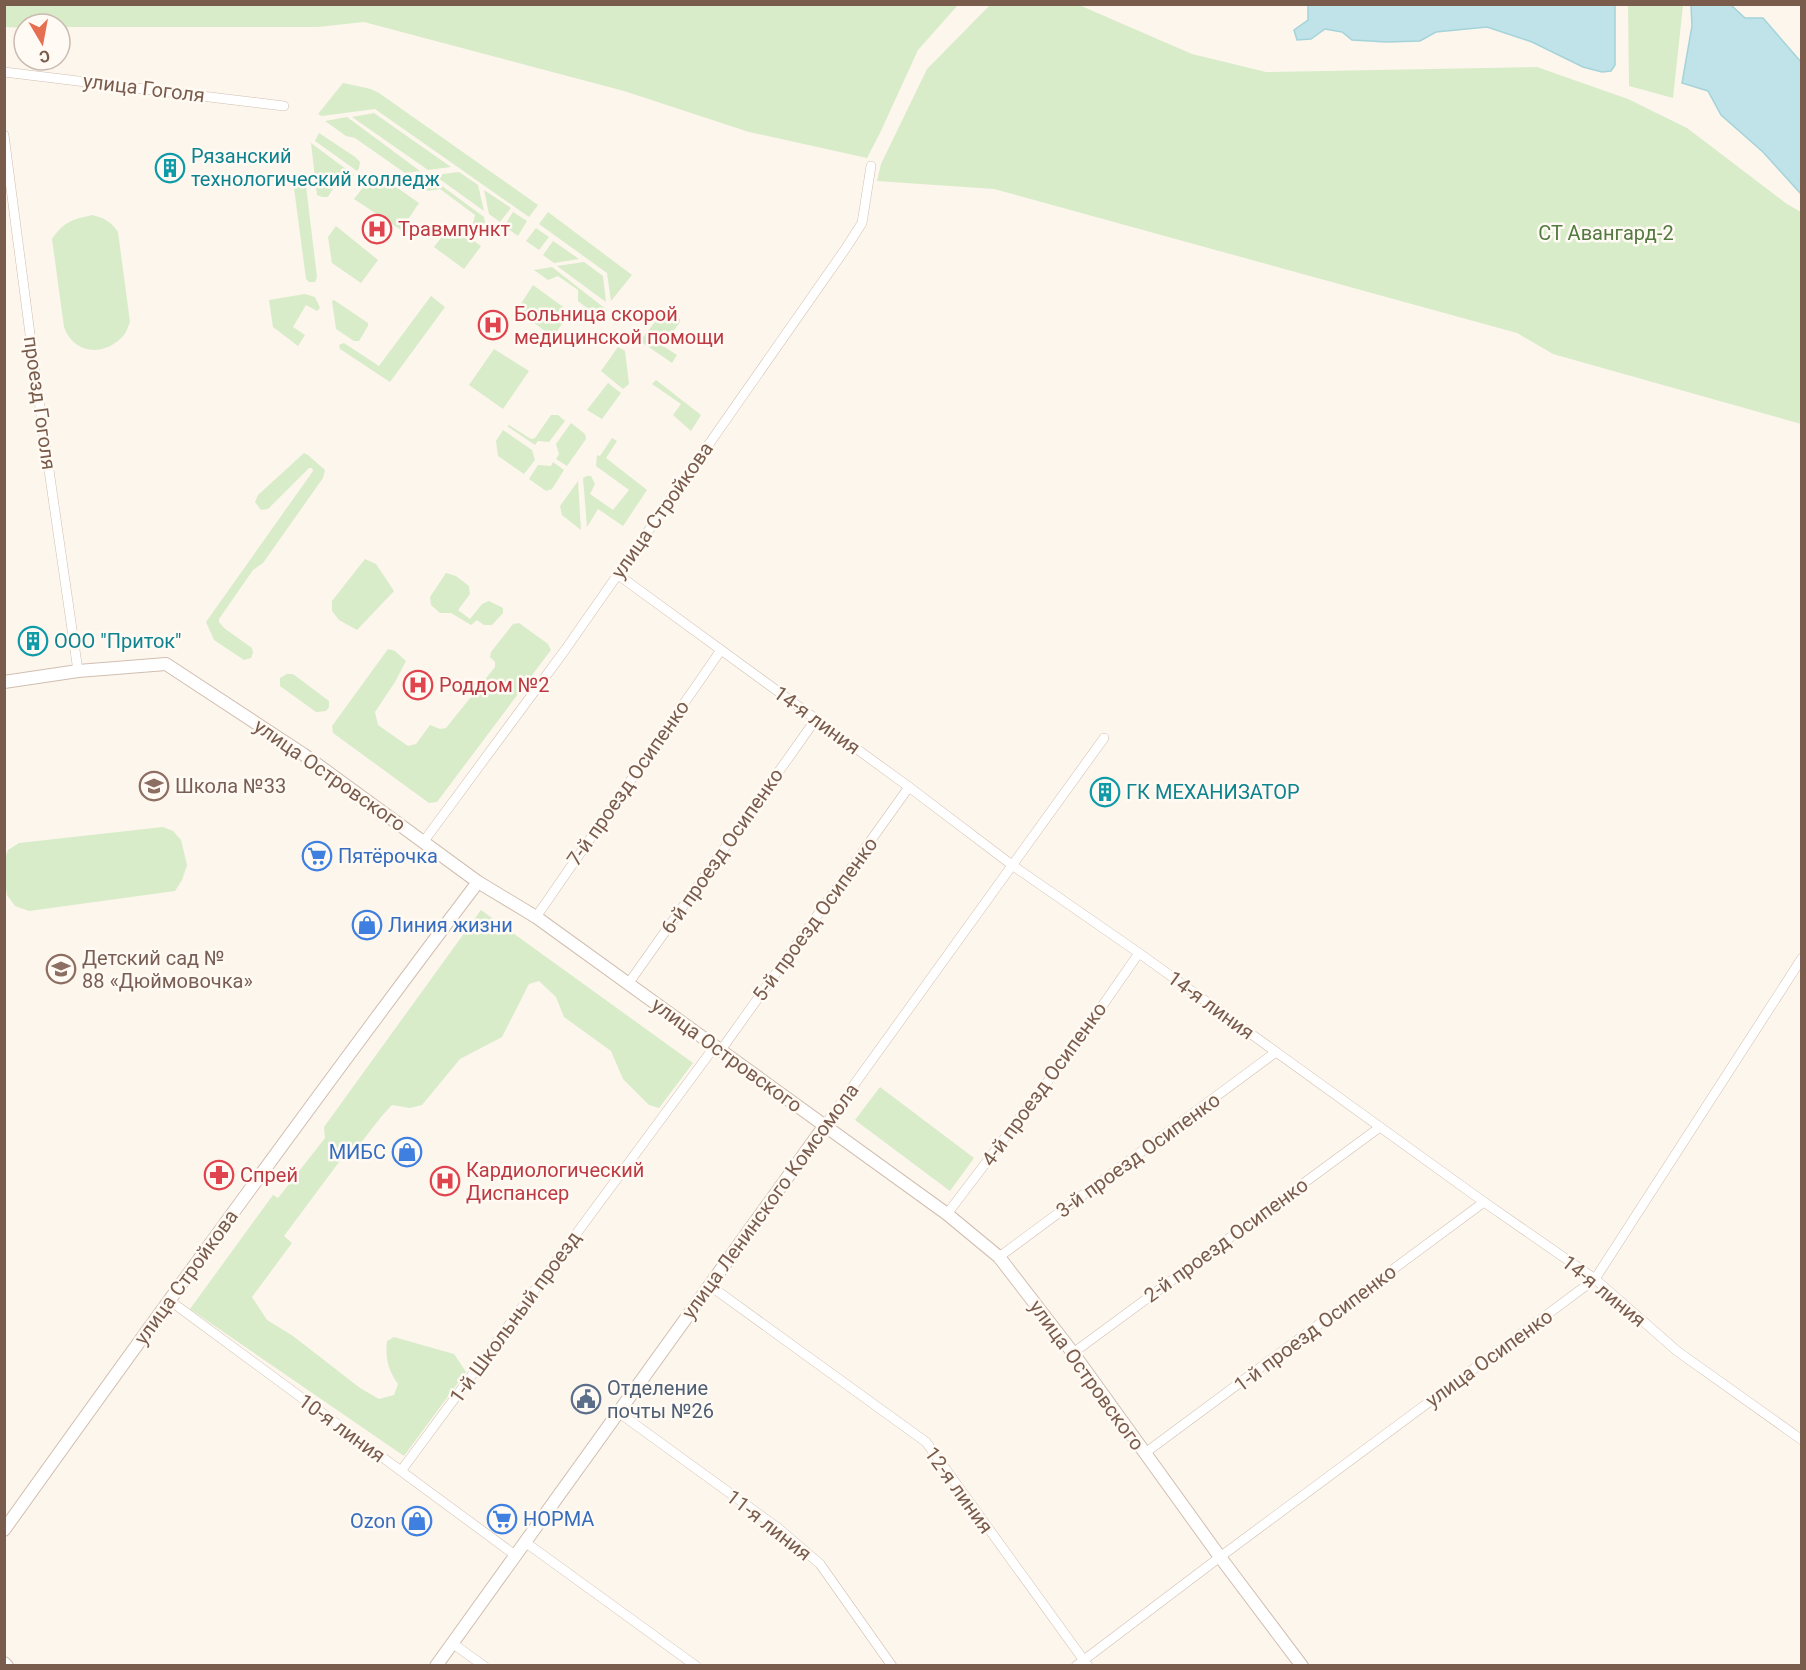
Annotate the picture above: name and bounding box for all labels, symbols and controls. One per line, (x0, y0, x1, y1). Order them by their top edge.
north arrow (12, 12, 72, 72)
text: С (38, 46, 51, 67)
street label: улица Гоголя (82, 69, 206, 107)
place label: Рязанский технологический колледж (191, 144, 441, 191)
building icon: Рязанский технологический колледж (154, 152, 186, 184)
hospital icon: Травмпункт (361, 213, 393, 245)
place label: Травмпункт (398, 217, 511, 241)
park label: СТ Авангард-2 (1538, 221, 1674, 245)
place label: Больница скорой медицинской помощи (514, 302, 724, 349)
hospital icon: Больница скорой медицинской помощи (477, 309, 509, 341)
street label: проезд Гоголя (19, 335, 61, 471)
street label: улица Стройкова (606, 437, 718, 583)
building icon: ООО "Приток" (17, 625, 49, 657)
place label: ООО "Приток" (54, 629, 182, 653)
hospital icon: Роддом №2 (402, 669, 434, 701)
place label: Роддом №2 (439, 673, 550, 697)
street label: 14-я линия (769, 681, 865, 759)
street label: 7-й проезд Осипенко (562, 696, 694, 870)
street label: улица Островского (249, 714, 411, 836)
street label: 6-й проезд Осипенко (656, 764, 788, 938)
school or university icon: Школа №33 (138, 770, 170, 802)
place label: Школа №33 (175, 774, 286, 798)
building icon: ГК МЕХАНИЗАТОР (1089, 776, 1121, 808)
place label: ГК МЕХАНИЗАТОР (1126, 780, 1300, 804)
street label: 5-й проезд Осипенко (747, 832, 883, 1006)
supermarket icon: Пятёрочка (301, 840, 333, 872)
place label: Пятёрочка (338, 844, 438, 868)
shop icon: Линия жизни (351, 909, 383, 941)
place label: Линия жизни (388, 913, 513, 937)
place label: Детский сад № 88 «Дюймовочка» (82, 946, 253, 993)
school or university icon: Детский сад № 88 «Дюймовочка» (45, 953, 77, 985)
street label: 14-я линия (1163, 966, 1259, 1044)
street label: улица Островского (647, 992, 807, 1118)
street label: 4-й проезд Осипенко (976, 997, 1112, 1171)
street label: улица Ленинского Комсомола (676, 1078, 864, 1324)
street label: 3-й проезд Осипенко (1051, 1087, 1225, 1223)
shop icon: МИБС (391, 1136, 423, 1168)
place label: МИБС (329, 1140, 386, 1164)
place label: Кардиологический Диспансер (466, 1158, 644, 1205)
pharmacy icon: Спрей (203, 1159, 235, 1191)
place label: Спрей (240, 1163, 298, 1187)
hospital icon: Кардиологический Диспансер (429, 1165, 461, 1197)
street label: 2-й проезд Осипенко (1139, 1172, 1313, 1308)
street label: улица Стройкова (129, 1205, 243, 1349)
street label: 1-й Школьный проезд (444, 1226, 586, 1408)
street label: 14-я линия (1557, 1250, 1651, 1332)
street label: 1-й проезд Осипенко (1229, 1259, 1401, 1397)
street label: улица Островского (1024, 1295, 1150, 1455)
street label: улица Осипенко (1421, 1304, 1557, 1412)
place label: Отделение почты №26 (607, 1376, 714, 1423)
public building icon: Отделение почты №26 (570, 1383, 602, 1415)
street label: 10-я линия (294, 1389, 390, 1467)
street label: 12-я линия (920, 1442, 998, 1538)
street label: 11-я линия (722, 1484, 816, 1566)
supermarket icon: НОРМА (486, 1503, 518, 1535)
shop icon: Ozon (401, 1505, 433, 1537)
place label: НОРМА (523, 1507, 594, 1531)
place label: Ozon (350, 1509, 396, 1533)

